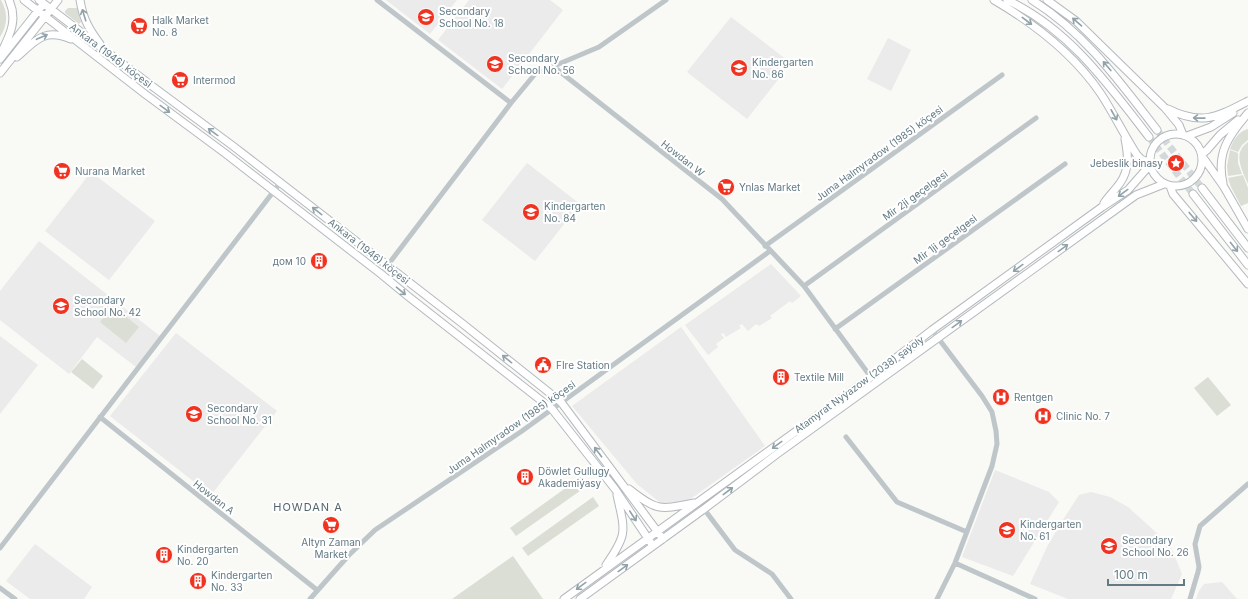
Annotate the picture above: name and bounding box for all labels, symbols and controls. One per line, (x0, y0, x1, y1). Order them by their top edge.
place label: Secondary School No. 18 (439, 5, 504, 29)
school or university icon: Secondary School No. 18 (416, 7, 436, 27)
one-way arrow (79, 9, 87, 22)
place label: Halk Market No. 8 (152, 14, 209, 38)
supermarket icon: Halk Market No. 8 (129, 16, 149, 36)
one-way arrow (1021, 17, 1032, 25)
one-way arrow (1072, 18, 1082, 27)
street label: Ankara (1946) köçesi (68, 20, 154, 90)
one-way arrow (35, 33, 47, 41)
place label: Secondary School No. 56 (508, 52, 575, 76)
school or university icon: Secondary School No. 56 (485, 54, 505, 74)
place label: Kindergarten No. 86 (752, 56, 813, 80)
school or university icon: Kindergarten No. 86 (729, 58, 749, 78)
one-way arrow (1103, 61, 1112, 71)
supermarket icon: Intermod (170, 70, 190, 90)
place label: Intermod (193, 74, 235, 86)
street label: Juma Halmyradow (1985) köçesi (813, 103, 945, 203)
one-way arrow (160, 105, 171, 113)
one-way arrow (1111, 109, 1118, 121)
one-way arrow (1193, 114, 1206, 122)
one-way arrow (208, 128, 219, 136)
street label: Howdan W (659, 137, 707, 179)
place icon: Jebeslik binasy (1166, 153, 1186, 173)
place label: Jebeslik binasy (1090, 157, 1163, 169)
supermarket icon: Nurana Market (52, 161, 72, 181)
place label: Nurana Market (75, 165, 146, 177)
street label: Mir 2ji geçelgesi (880, 167, 950, 223)
supermarket icon: Ynlas Market (716, 177, 736, 197)
place label: Ynlas Market (739, 181, 801, 193)
one-way arrow (1118, 188, 1129, 197)
place label: Kindergarten No. 84 (544, 200, 605, 224)
school or university icon: Kindergarten No. 84 (521, 202, 541, 222)
one-way arrow (311, 207, 322, 215)
street label: Mir 1ji geçelgesi (911, 212, 979, 266)
one-way arrow (1188, 212, 1197, 222)
street label: Ankara (1946) köçesi (326, 216, 412, 286)
one-way arrow (1230, 242, 1238, 253)
one-way arrow (1057, 244, 1068, 252)
building icon: дом 10 (309, 251, 329, 271)
place label: дом 10 (273, 255, 306, 267)
one-way arrow (1012, 264, 1023, 272)
one-way arrow (396, 286, 407, 295)
place label: Secondary School No. 42 (74, 294, 141, 318)
school or university icon: Secondary School No. 42 (51, 296, 71, 316)
one-way arrow (952, 319, 963, 328)
street label: Atamyrat Nyýazow (2038) şaýoly (792, 333, 926, 435)
one-way arrow (502, 355, 513, 364)
public building icon: FIre Station (533, 355, 553, 375)
place label: FIre Station (556, 359, 610, 371)
building icon: Textile Mill (771, 367, 791, 387)
place label: Textile Mill (794, 371, 844, 383)
street label: Juma Halmyradow (1985) köçesi (444, 378, 578, 476)
hospital icon: Rentgen (991, 387, 1011, 407)
place label: Rentgen (1014, 391, 1053, 403)
place label: Secondary School No. 31 (207, 402, 272, 426)
school or university icon: Secondary School No. 31 (184, 404, 204, 424)
hospital icon: Clinic No. 7 (1033, 406, 1053, 426)
place label: Clinic No. 7 (1056, 410, 1110, 422)
one-way arrow (772, 441, 783, 449)
one-way arrow (593, 446, 602, 457)
place label: Döwlet Gullugy Akademiýasy (538, 465, 610, 489)
building icon: Döwlet Gullugy Akademiýasy (515, 467, 535, 487)
street label: Howdan A (191, 477, 237, 517)
one-way arrow (723, 487, 734, 495)
district label: HOWDAN A (273, 500, 343, 514)
one-way arrow (629, 510, 637, 521)
supermarket icon: Altyn Zaman Market (321, 515, 341, 535)
place label: Kindergarten No. 61 (1020, 518, 1081, 542)
school or university icon: Kindergarten No. 61 (997, 520, 1017, 540)
place label: Secondary School No. 26 (1122, 534, 1189, 558)
place label: Altyn Zaman Market (301, 536, 361, 560)
school or university icon: Secondary School No. 26 (1099, 536, 1119, 556)
place label: Kindergarten No. 20 (177, 543, 238, 567)
building icon: Kindergarten No. 20 (154, 545, 174, 565)
scale bar (1108, 561, 1184, 587)
one-way arrow (618, 564, 629, 572)
text: 100 m (1114, 567, 1148, 582)
place label: Kindergarten No. 33 (211, 569, 272, 593)
building icon: Kindergarten No. 33 (188, 571, 208, 591)
one-way arrow (576, 582, 587, 590)

